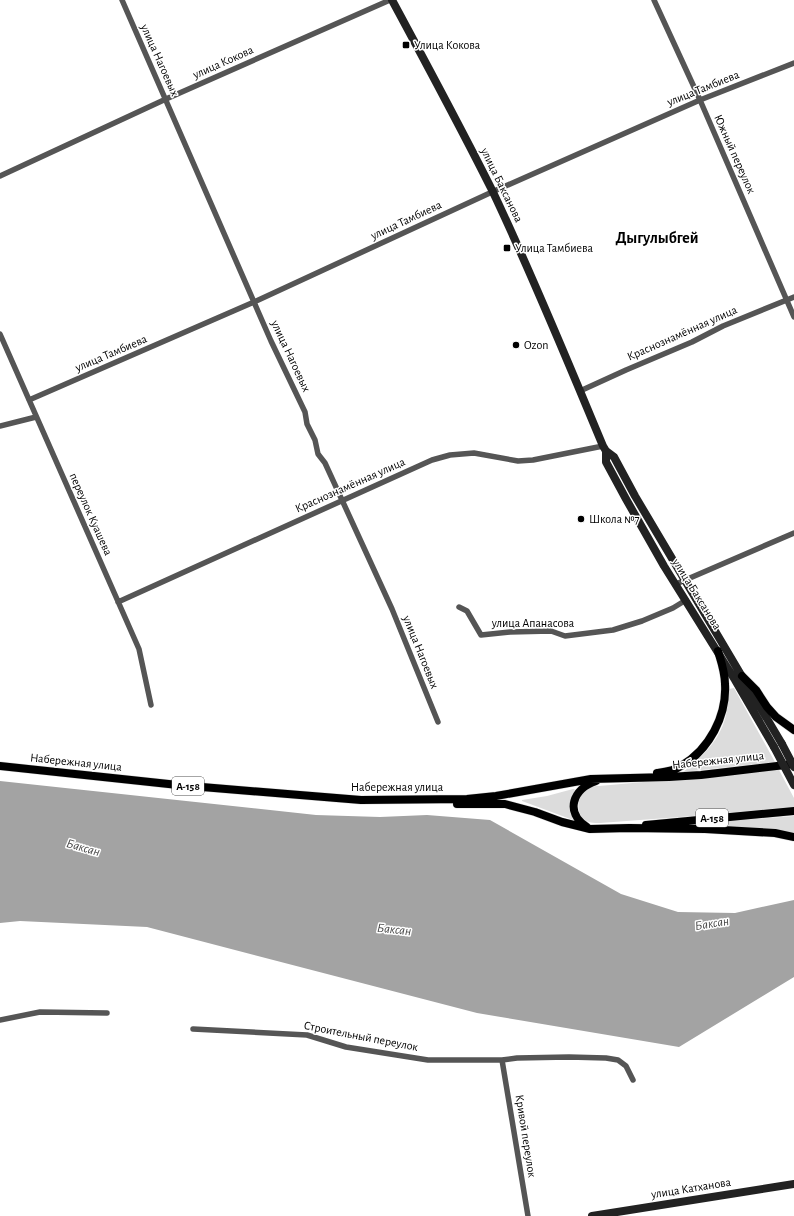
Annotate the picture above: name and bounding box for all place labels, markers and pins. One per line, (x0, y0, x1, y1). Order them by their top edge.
place label: Улица Кокова (414, 39, 481, 51)
marker: Улица Кокова (401, 40, 411, 50)
place label: Улица Тамбиева (515, 242, 594, 254)
marker: Улица Тамбиева (502, 243, 512, 253)
place label: Ozon (524, 339, 548, 351)
marker: Ozon (511, 340, 521, 350)
place label: Школа №7 (589, 513, 640, 525)
marker: Школа №7 (576, 514, 586, 524)

